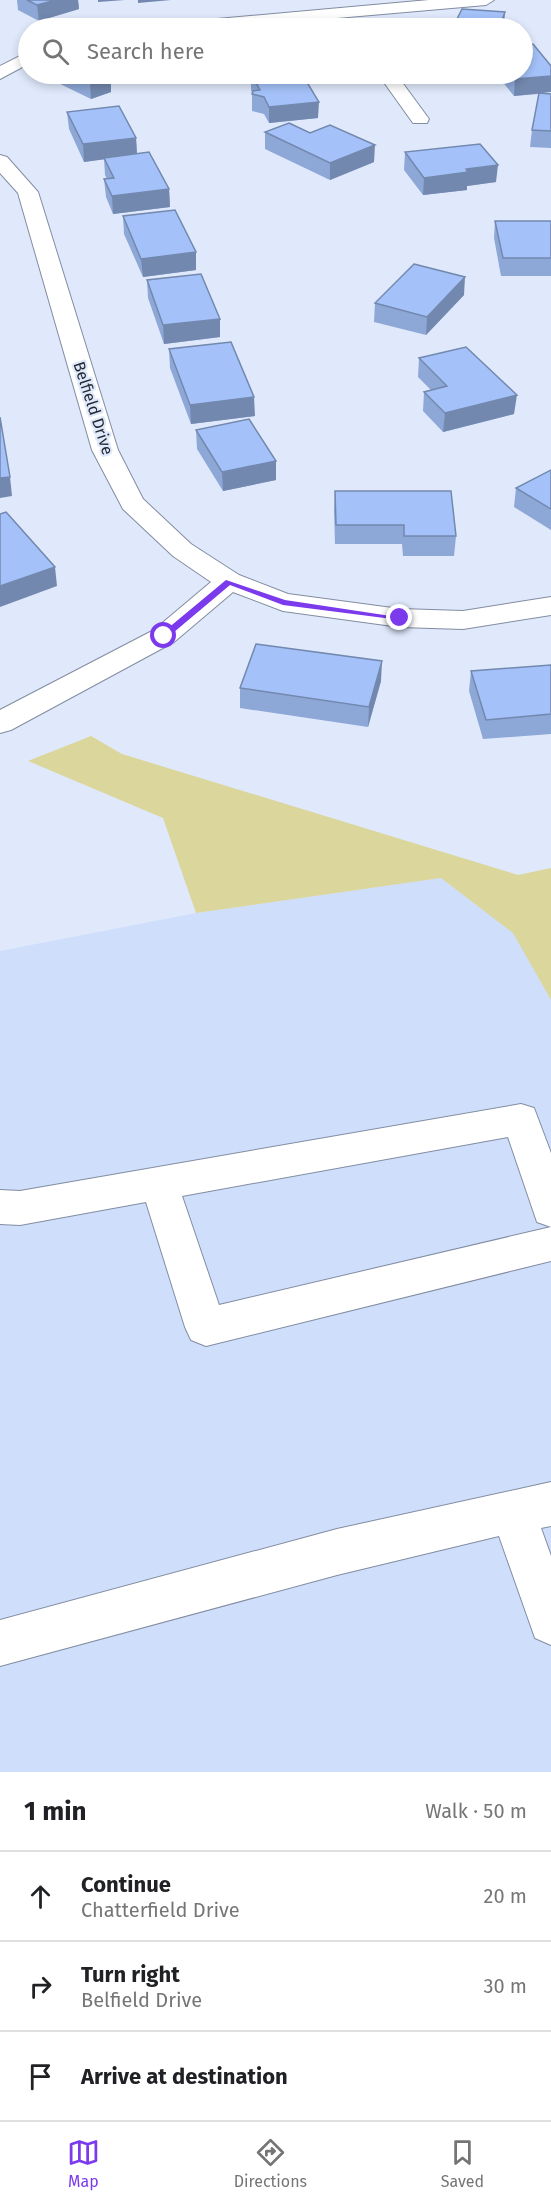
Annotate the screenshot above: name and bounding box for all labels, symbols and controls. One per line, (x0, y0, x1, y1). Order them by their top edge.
search box (18, 18, 533, 84)
icon: search (39, 35, 72, 68)
text: Search here (87, 38, 205, 65)
street label: Belfield Drive (70, 359, 118, 457)
route end (386, 604, 412, 630)
route start (150, 622, 176, 648)
text: 1 min (24, 1796, 87, 1827)
text: Walk · 50 m (425, 1799, 527, 1823)
text: Continue (81, 1871, 171, 1898)
icon: ahead (24, 1880, 57, 1913)
text: 20 m (484, 1884, 527, 1908)
text: Chatterfield Drive (81, 1898, 240, 1922)
text: Turn right (81, 1961, 180, 1988)
icon: right (24, 1970, 57, 2003)
text: 30 m (483, 1974, 527, 1998)
text: Belfield Drive (81, 1988, 202, 2012)
icon: arrive (24, 2060, 57, 2093)
text: Arrive at destination (81, 2063, 288, 2090)
tab: Map (67, 2136, 100, 2191)
tab: Directions (234, 2136, 307, 2191)
tab: Saved (441, 2136, 484, 2191)

